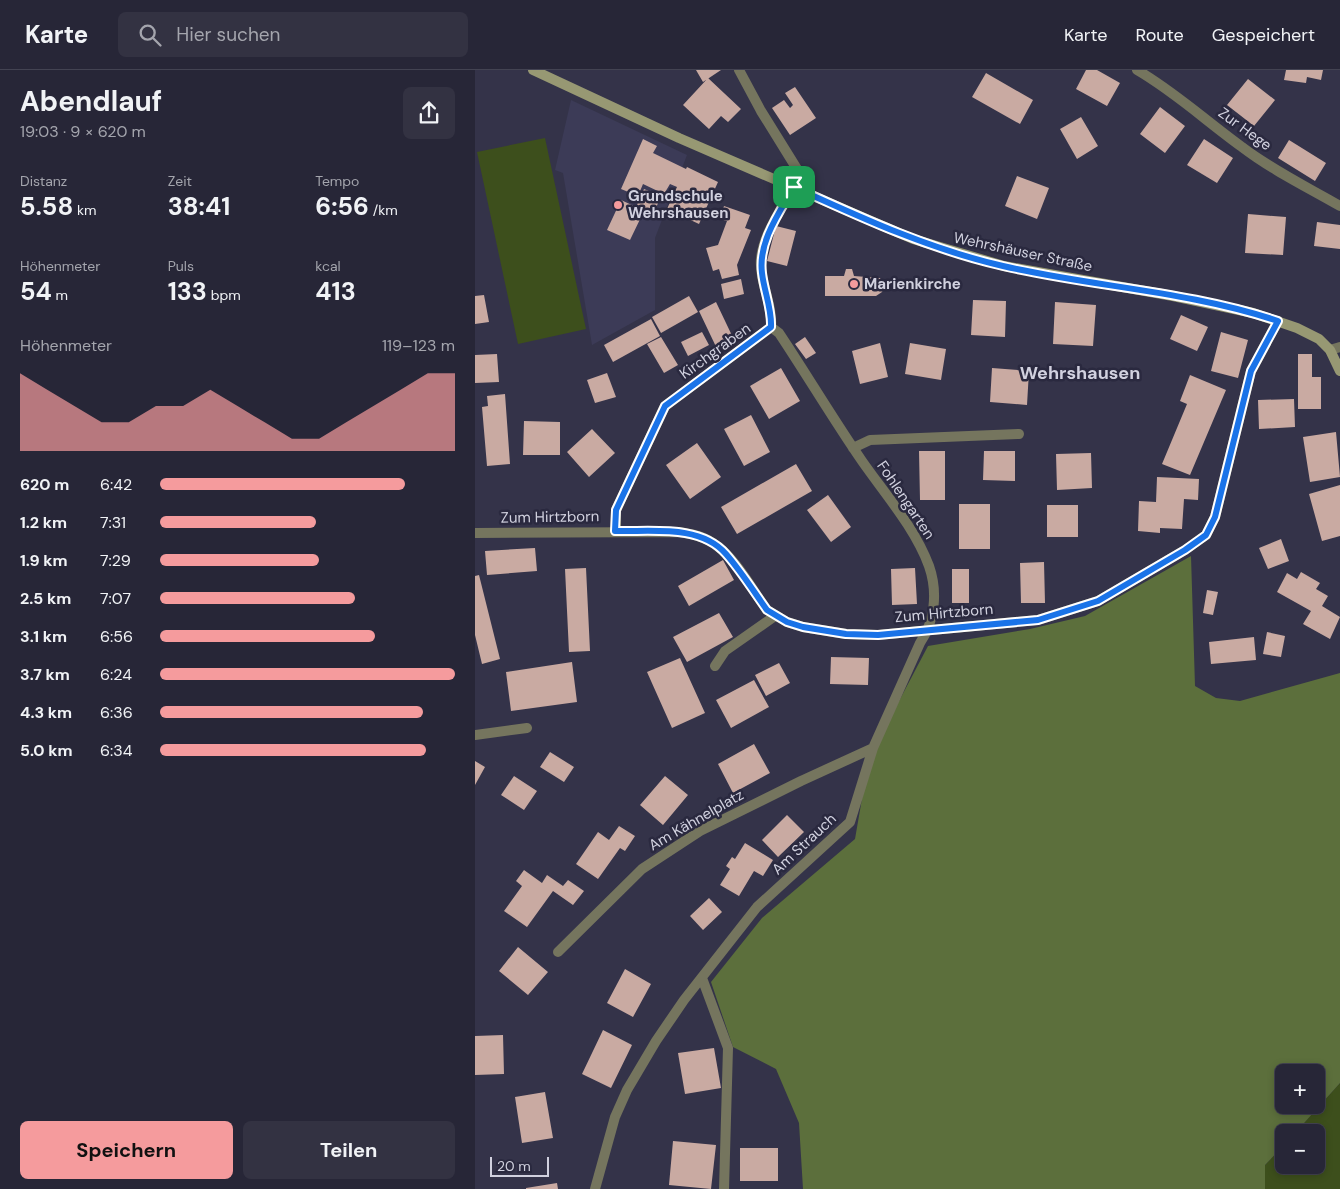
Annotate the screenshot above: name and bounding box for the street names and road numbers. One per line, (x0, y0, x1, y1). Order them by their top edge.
street label: Zur Hege (1214, 103, 1276, 155)
street label: Wehrshäuser Straße (952, 228, 1094, 276)
street label: Kirchgraben (675, 318, 755, 384)
street label: Fohlengarten (872, 457, 940, 543)
street label: Zum Hirtzborn (501, 506, 599, 528)
street label: Zum Hirtzborn (894, 599, 994, 627)
street label: Am Kähnelplatz (645, 785, 747, 855)
street label: Am Strauch (767, 809, 841, 879)

